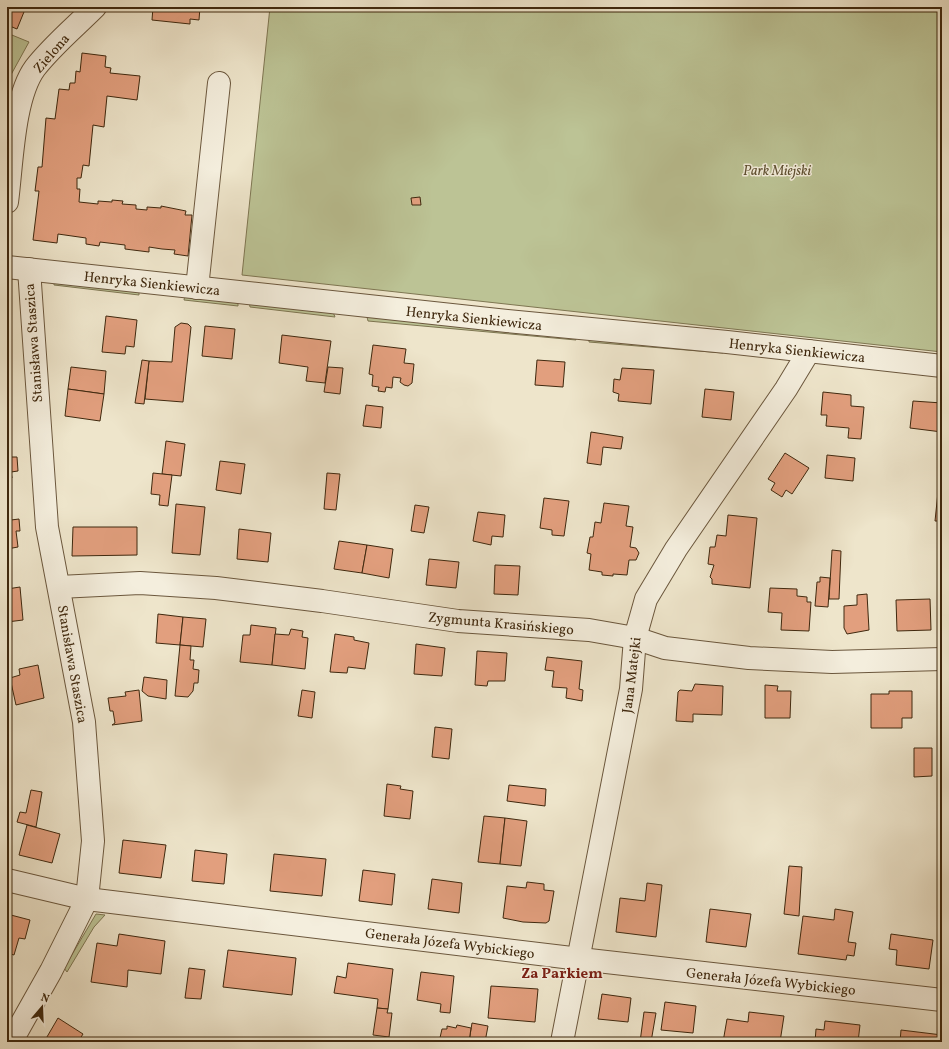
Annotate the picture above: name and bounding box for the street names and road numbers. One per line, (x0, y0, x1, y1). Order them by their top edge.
street label: Zielona (30, 30, 75, 78)
street label: Henryka Sienkiewicza (83, 268, 221, 301)
street label: Stanisława Staszica (21, 283, 48, 403)
street label: Henryka Sienkiewicza (405, 303, 543, 336)
street label: Henryka Sienkiewicza (728, 335, 866, 368)
street label: Stanisława Staszica (52, 604, 91, 725)
street label: Zygmunta Krasińskiego (427, 609, 575, 640)
street label: Jana Matejki (618, 636, 647, 714)
street label: Generała Józefa Wybickiego (364, 925, 536, 964)
street label: Generała Józefa Wybickiego (685, 964, 857, 1001)

